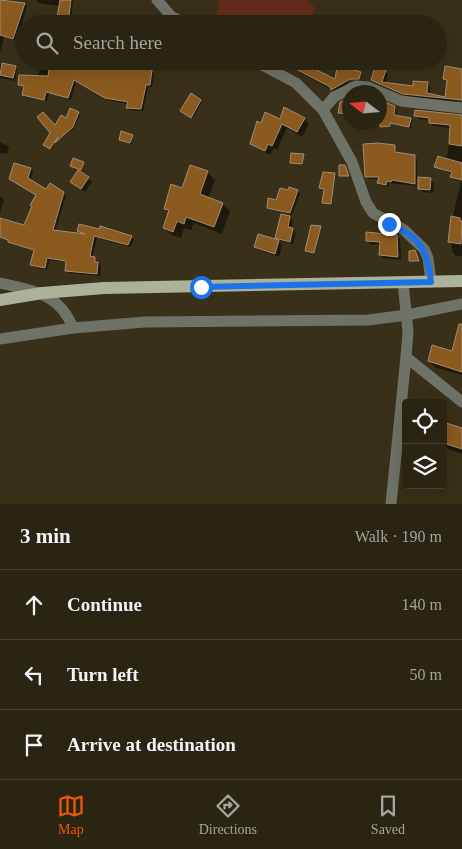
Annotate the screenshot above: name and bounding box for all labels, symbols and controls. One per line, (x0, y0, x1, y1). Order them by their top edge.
search box (15, 15, 447, 70)
icon: search (33, 29, 61, 57)
text: Search here (73, 32, 162, 53)
north arrow (342, 85, 387, 130)
route end (378, 213, 401, 236)
route start (190, 276, 213, 299)
map controls (402, 399, 447, 489)
button: locate (402, 399, 447, 444)
button: layers (402, 444, 447, 489)
text: 3 min (20, 524, 71, 548)
text: Walk · 190 m (355, 528, 442, 545)
icon: ahead (20, 591, 48, 619)
text: Continue (67, 594, 142, 615)
text: 140 m (402, 596, 442, 613)
icon: left (20, 661, 48, 689)
text: Turn left (67, 664, 139, 685)
text: 50 m (410, 666, 442, 683)
icon: arrive (20, 731, 48, 759)
text: Arrive at destination (67, 734, 236, 755)
tab: Map (57, 792, 85, 838)
tab: Directions (199, 792, 257, 838)
tab: Saved (371, 792, 405, 838)

